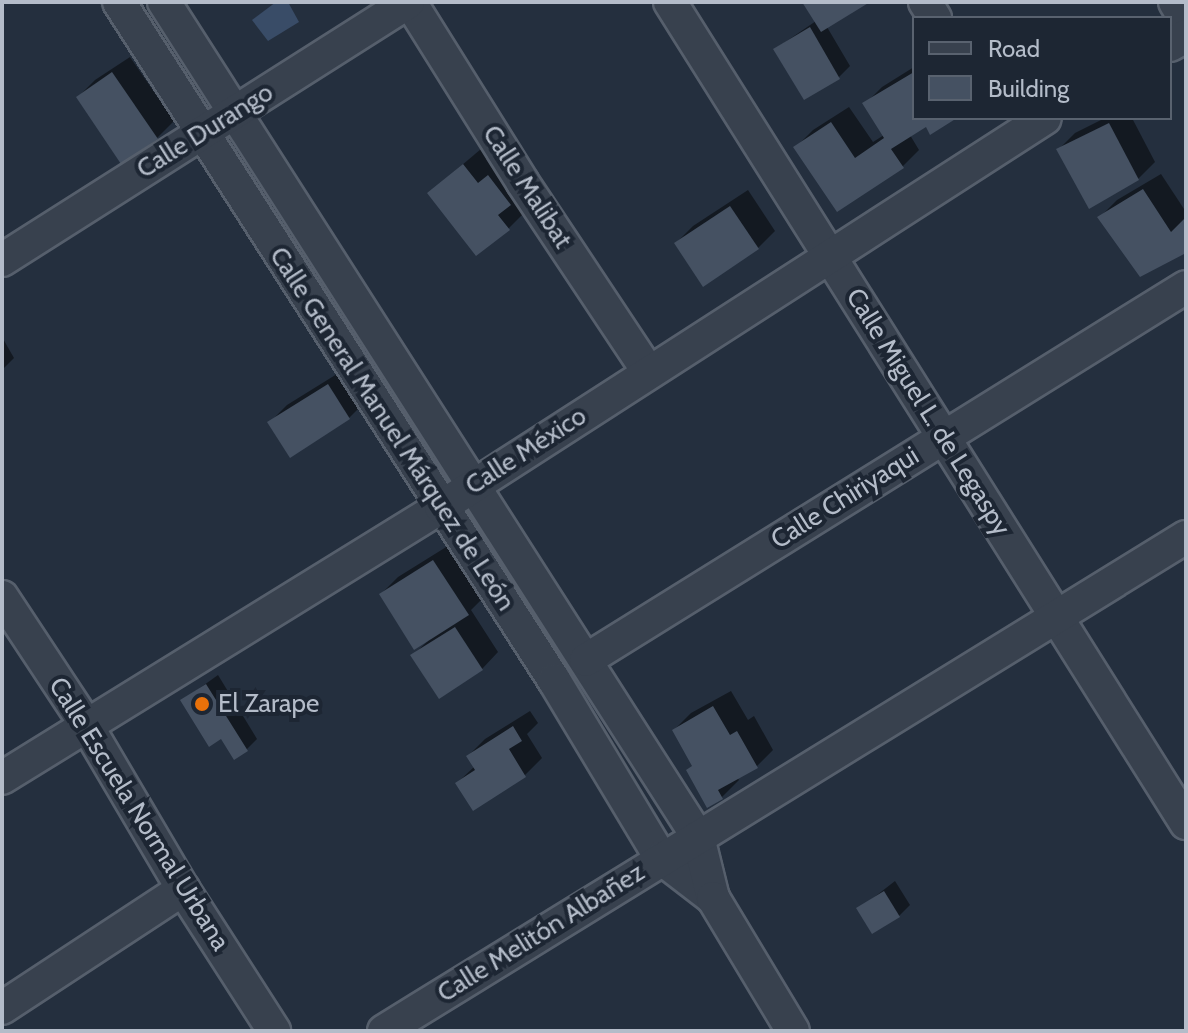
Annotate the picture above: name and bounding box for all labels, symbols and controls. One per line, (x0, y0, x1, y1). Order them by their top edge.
legend (912, 16, 1172, 120)
text: Road (988, 34, 1040, 63)
text: Building (988, 74, 1069, 103)
street label: Calle Durango (131, 77, 279, 185)
street label: Calle Malibat (476, 120, 578, 254)
street label: Calle General Manuel Márquez de León (263, 241, 521, 617)
street label: Calle Miguel L. de Legaspy (839, 283, 1017, 541)
street label: Calle México (460, 400, 592, 502)
street label: Calle Chiriyaqui (765, 440, 925, 556)
street label: Calle Escuela Normal Urbana (42, 672, 236, 956)
place label: El Zarape (218, 688, 319, 720)
marker: El Zarape (193, 695, 211, 713)
street label: Calle Melitón Albañez (432, 857, 650, 1009)

